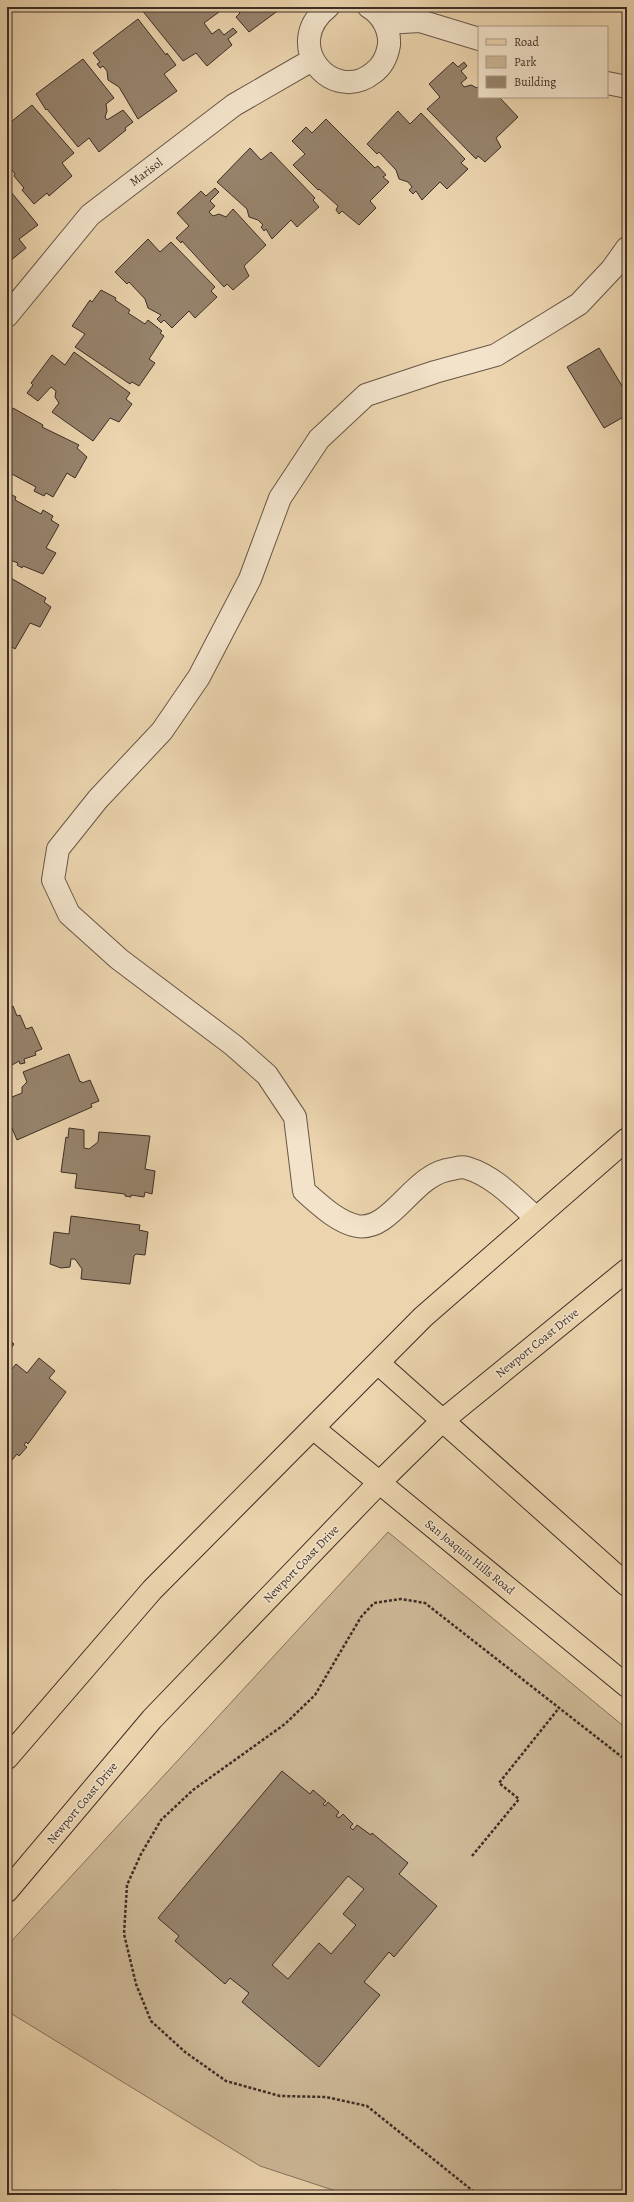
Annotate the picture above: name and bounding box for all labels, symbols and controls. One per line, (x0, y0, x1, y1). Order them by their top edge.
legend (478, 26, 608, 98)
text: Road (514, 34, 540, 50)
text: Park (514, 54, 537, 70)
text: Building (514, 74, 556, 90)
street label: Marisol (126, 154, 166, 190)
street label: Newport Coast Drive (492, 1305, 582, 1381)
street label: San Joaquin Hills Road (422, 1516, 519, 1599)
street label: Newport Coast Drive (260, 1522, 342, 1606)
street label: Newport Coast Drive (43, 1759, 121, 1847)

